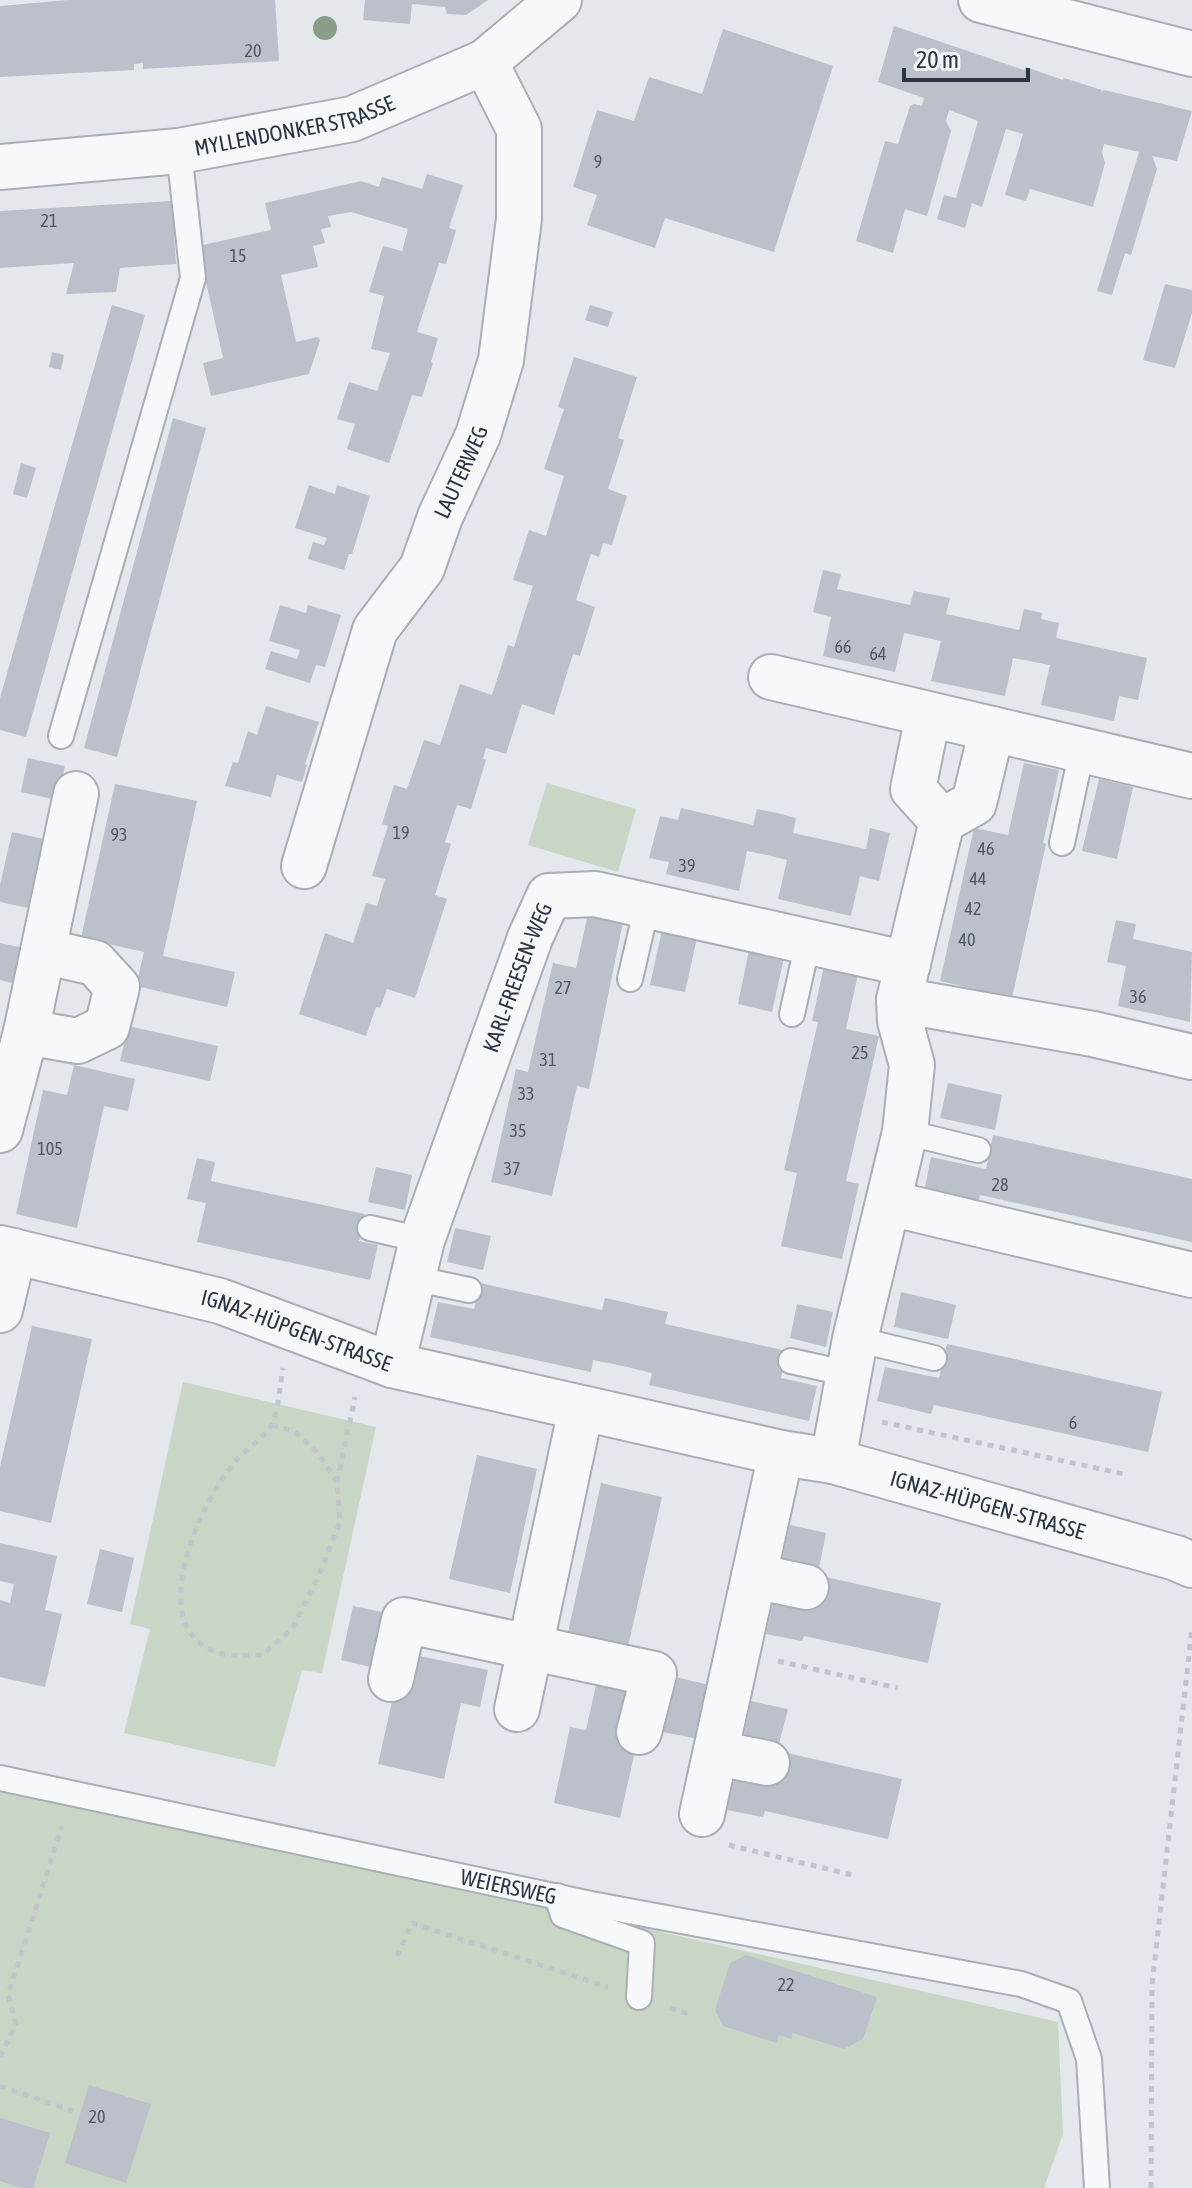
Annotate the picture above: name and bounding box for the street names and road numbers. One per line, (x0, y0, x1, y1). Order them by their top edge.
street label: MYLLENDONKER STRASSE (192, 89, 399, 161)
street label: LAUTERWEG (428, 423, 493, 522)
street label: KARL-FREESEN-WEG (477, 898, 557, 1056)
street label: IGNAZ-HÜPGEN-STRASSE (199, 1284, 396, 1377)
street label: IGNAZ-HÜPGEN-STRASSE (887, 1465, 1089, 1545)
street label: WEIERSWEG (458, 1864, 559, 1909)

